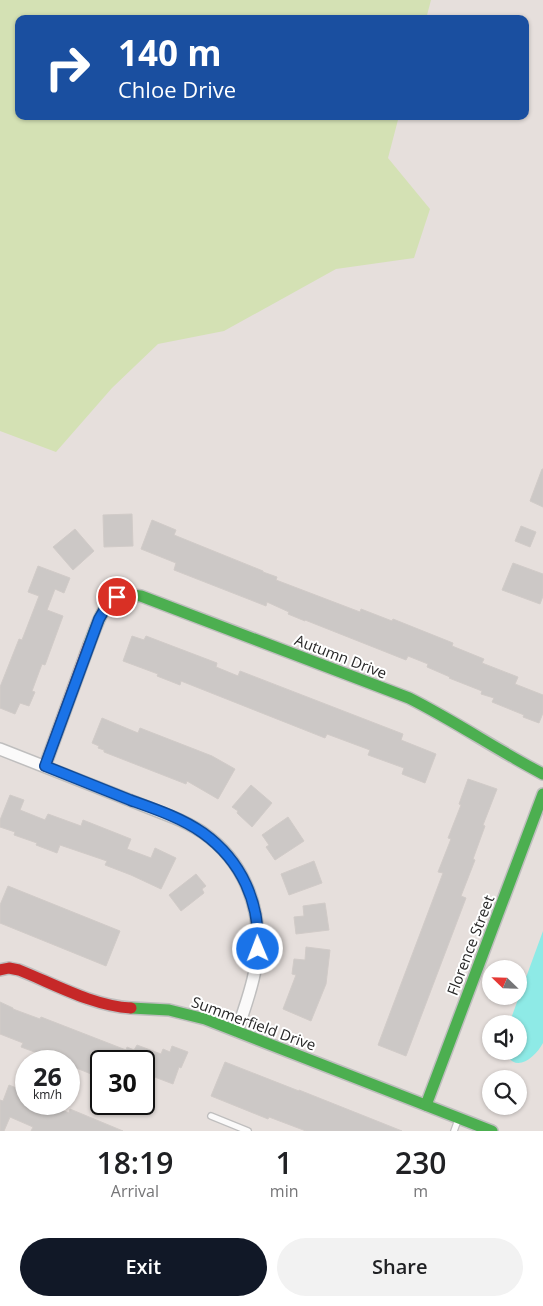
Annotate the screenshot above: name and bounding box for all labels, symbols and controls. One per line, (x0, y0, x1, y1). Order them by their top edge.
text: 140 m (118, 29, 222, 76)
icon: right (35, 35, 100, 100)
text: Chloe Drive (118, 74, 236, 104)
pin (96, 576, 138, 618)
icon: arrive (103, 583, 131, 611)
street label: Autumn Drive (292, 629, 390, 683)
street label: Florence Street (442, 892, 498, 998)
position arrow (231, 922, 283, 974)
north arrow (482, 960, 528, 1005)
map controls (482, 960, 527, 1115)
street label: Summerfield Drive (189, 991, 319, 1055)
button: sound (482, 1015, 527, 1060)
speed limit sign: 30 (90, 1050, 155, 1115)
text: 26 (33, 1059, 62, 1093)
button: search (482, 1070, 527, 1115)
text: km/h (33, 1086, 62, 1103)
text: 18:19 (97, 1142, 173, 1183)
text: 1 (276, 1142, 293, 1183)
text: 230 (395, 1142, 446, 1183)
text: Arrival (111, 1180, 159, 1202)
text: min (270, 1180, 299, 1202)
text: m (413, 1180, 428, 1202)
button: Exit (20, 1238, 267, 1296)
button: Share (277, 1238, 523, 1296)

